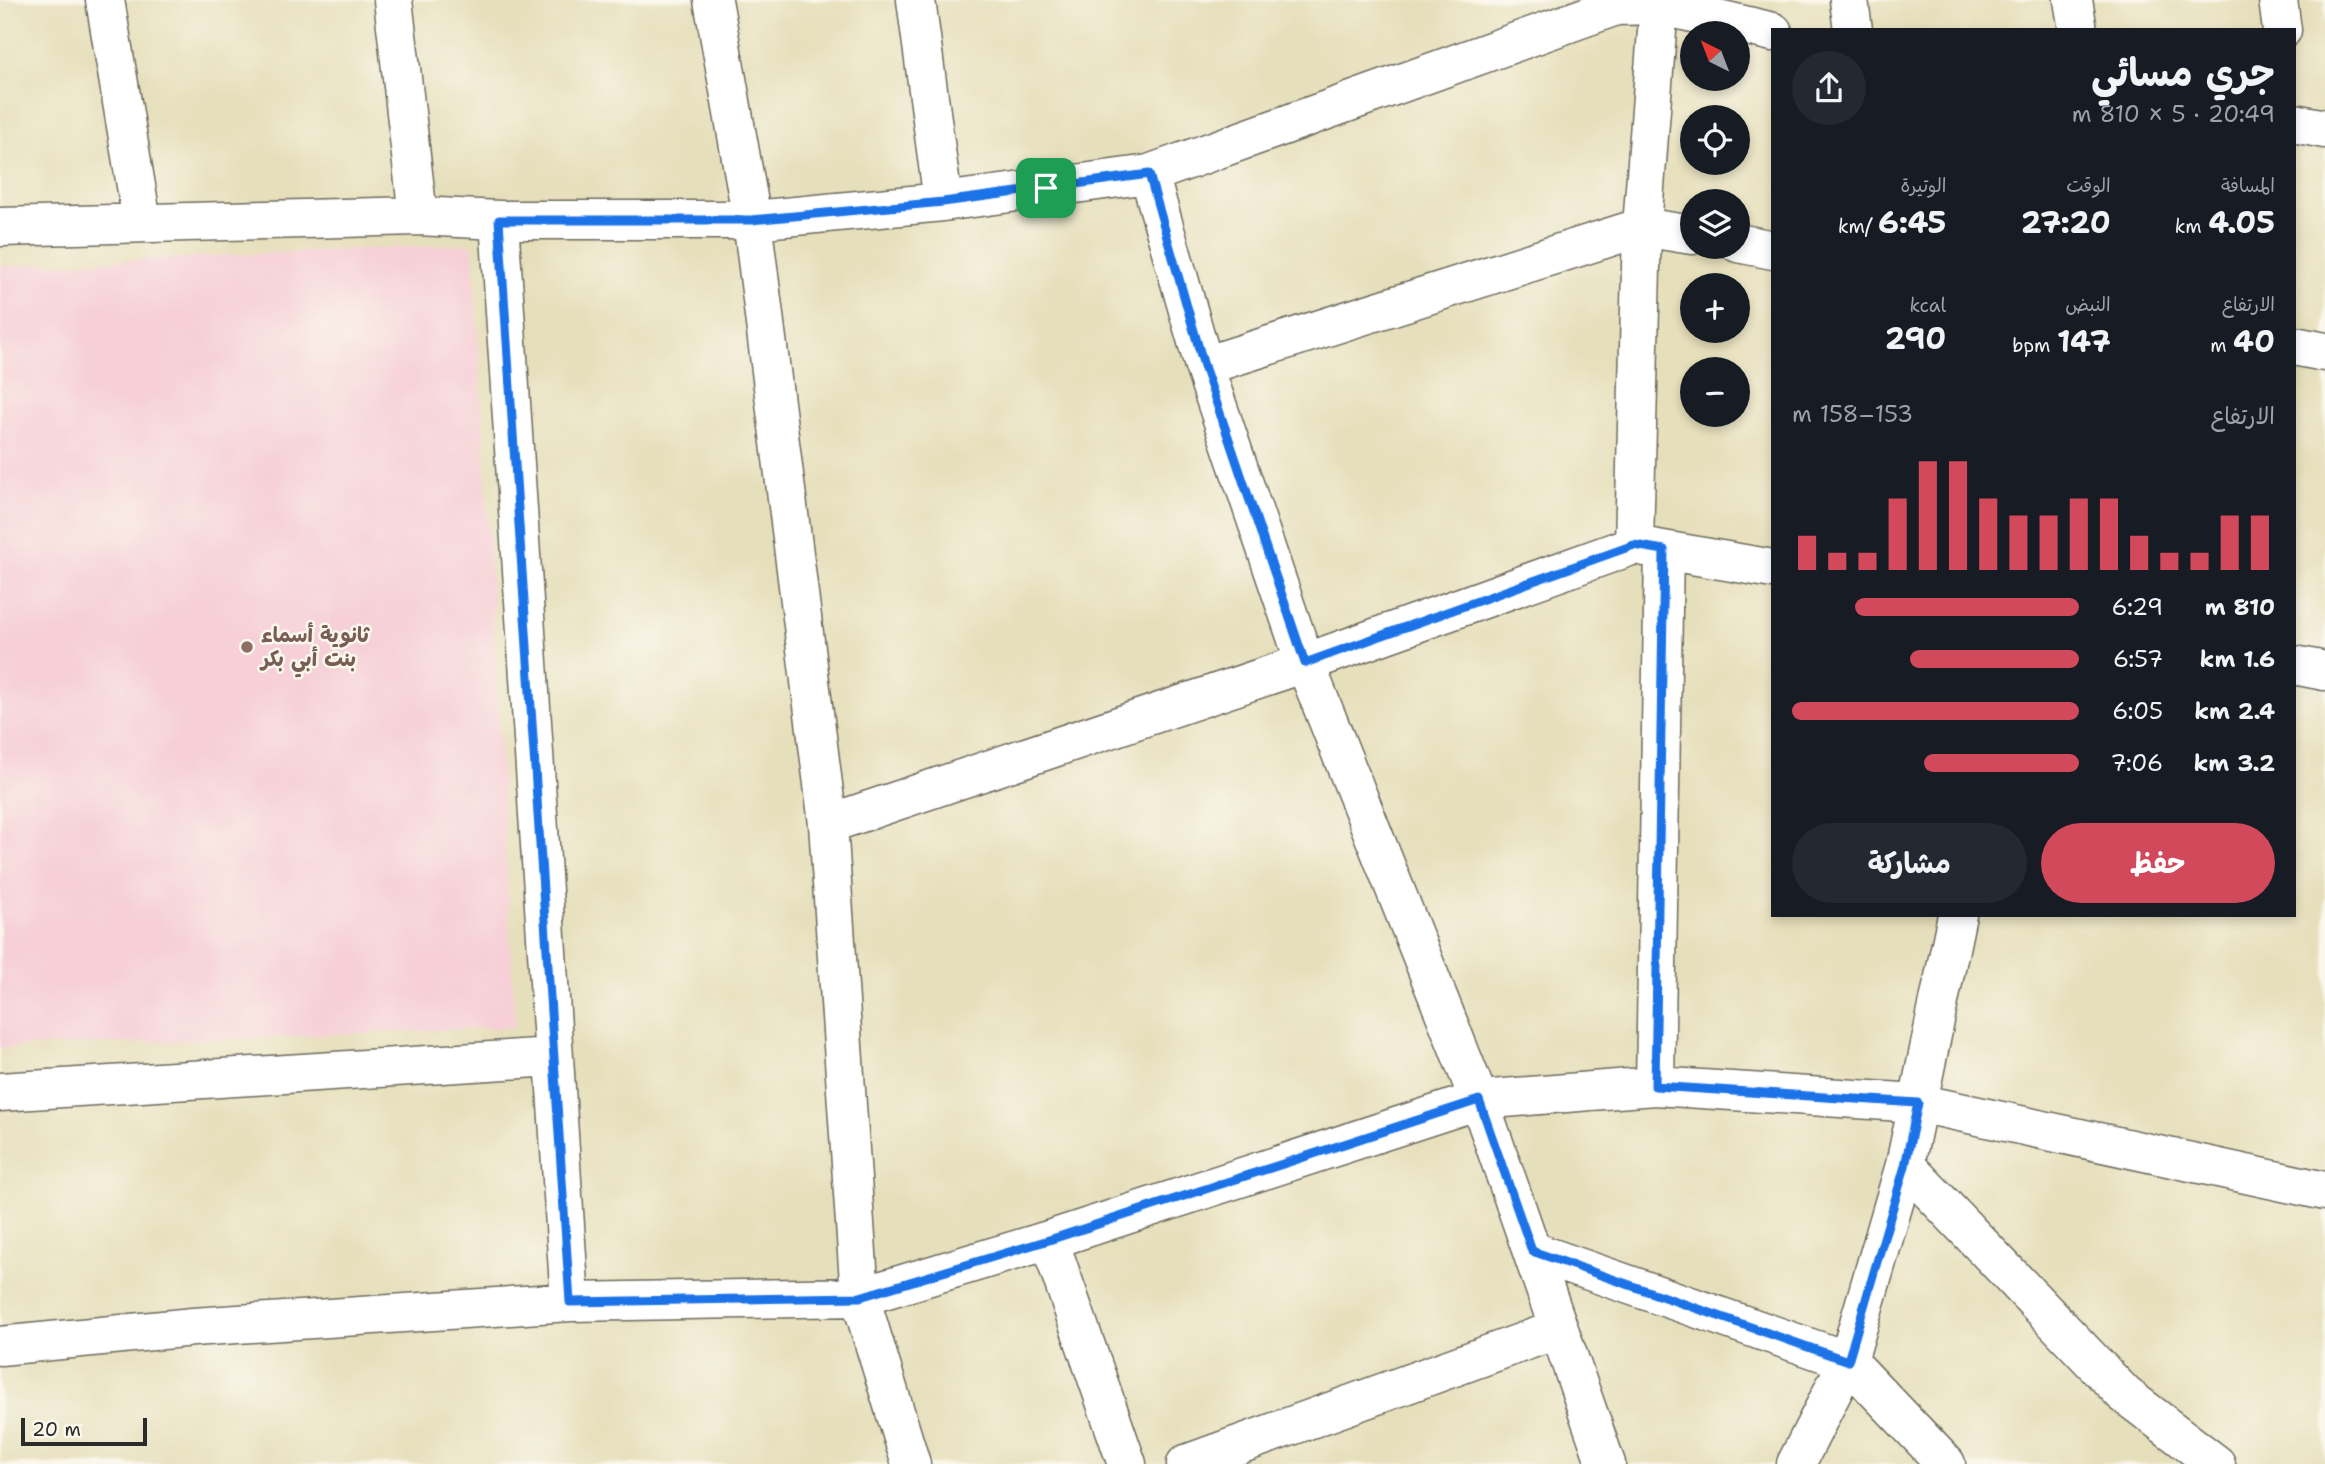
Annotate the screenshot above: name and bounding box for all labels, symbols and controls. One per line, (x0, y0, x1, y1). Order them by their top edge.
north arrow (1680, 21, 1750, 91)
map controls (1680, 21, 1750, 427)
text: جري مسائي (2091, 47, 2275, 98)
button: share (1792, 51, 1866, 125)
text: 20:49 · 5 × 810 m (2072, 99, 2275, 129)
button: locate (1680, 105, 1750, 175)
pin (1016, 158, 1076, 218)
icon: arrive (1027, 169, 1065, 207)
text: الوتيرة (1900, 173, 1946, 198)
text: الوقت (2066, 173, 2111, 198)
text: المسافة (2221, 173, 2275, 198)
button: layers (1680, 189, 1750, 259)
text: 6:45 (1878, 202, 1946, 243)
text: 27:20 (2021, 202, 2111, 243)
text: 4.05 (2208, 202, 2275, 243)
text: /km (1838, 214, 1878, 239)
text: km (2175, 214, 2208, 239)
button: + (1680, 273, 1750, 343)
text: النبض (2065, 292, 2111, 317)
text: الارتفاع (2222, 292, 2275, 317)
text: kcal (1909, 293, 1946, 318)
text: 290 (1885, 318, 1946, 359)
text: 147 (2057, 321, 2111, 362)
text: 40 (2233, 321, 2275, 362)
text: bpm (2012, 333, 2057, 358)
text: m (2210, 333, 2233, 358)
button: − (1680, 357, 1750, 427)
text: 153–158 m (1792, 399, 1913, 429)
text: الارتفاع (2211, 401, 2275, 431)
text: 6:29 (2112, 592, 2163, 622)
text: 810 m (2205, 592, 2275, 622)
place label: ثانوية أسماء بنت أبي بكر (259, 621, 371, 678)
marker: ثانوية أسماء بنت أبي بكر (239, 639, 255, 655)
text: 6:57 (2113, 644, 2163, 674)
text: 1.6 km (2200, 644, 2275, 674)
text: 6:05 (2112, 696, 2163, 726)
text: 2.4 km (2194, 696, 2275, 726)
text: 7:06 (2110, 748, 2163, 778)
text: 3.2 km (2193, 748, 2275, 778)
button: مشاركة (1792, 823, 2027, 903)
button: حفظ (2041, 823, 2275, 903)
scale bar (21, 1415, 147, 1447)
text: 20 m (32, 1417, 81, 1442)

